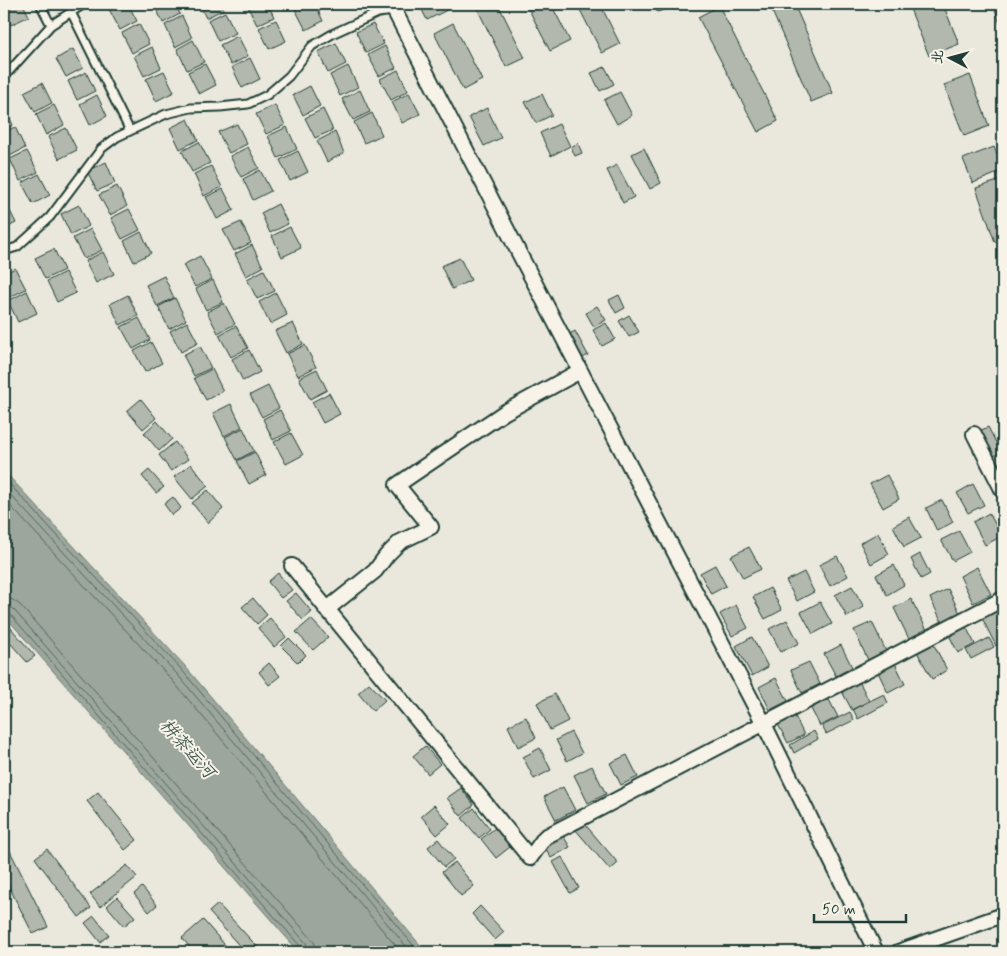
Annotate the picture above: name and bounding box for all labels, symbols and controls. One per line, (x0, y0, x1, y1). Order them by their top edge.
north arrow (924, 32, 974, 82)
text: 北 (928, 49, 948, 65)
water label: 栟茶运河 (154, 714, 222, 786)
scale bar (814, 891, 907, 923)
text: 50 m (822, 900, 856, 920)

